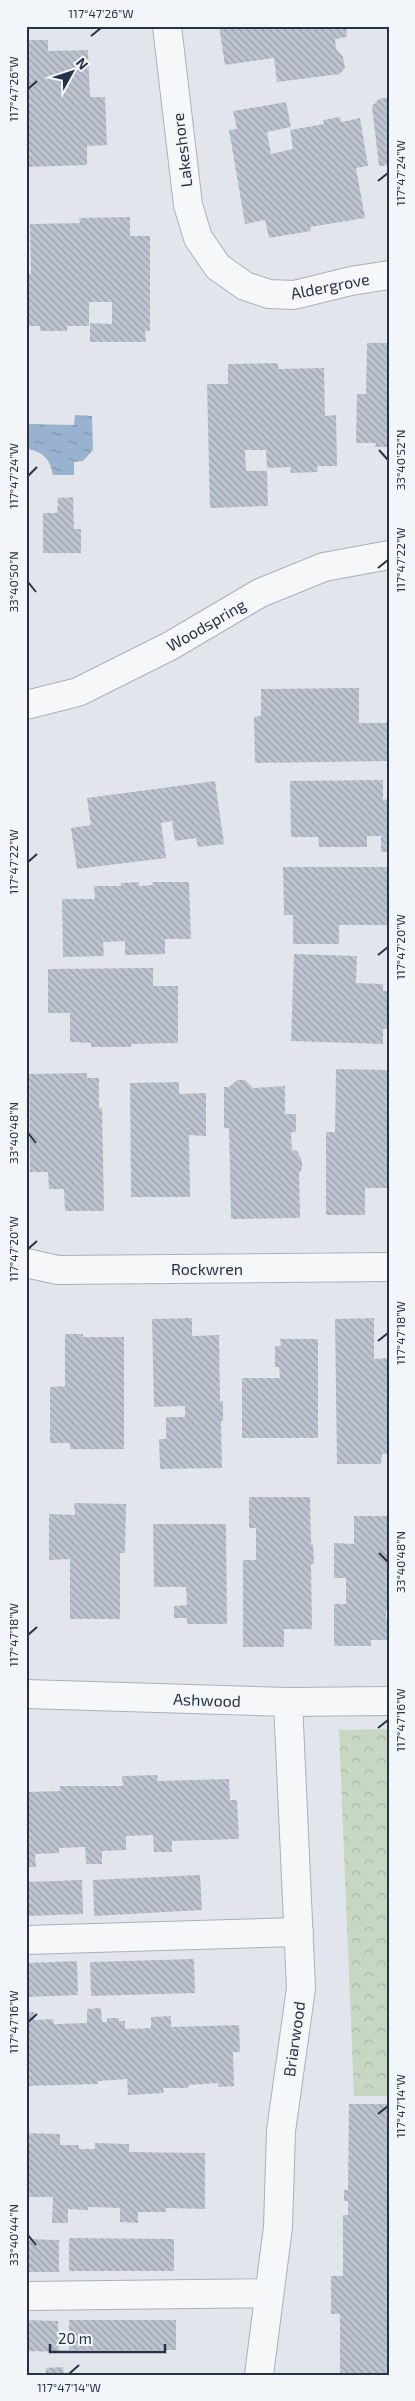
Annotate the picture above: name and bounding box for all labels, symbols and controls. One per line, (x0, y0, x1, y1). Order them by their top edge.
text: 117°47'26"W (68, 6, 134, 20)
north arrow (48, 48, 98, 98)
text: N (73, 54, 92, 73)
text: 117°47'26"W (6, 56, 20, 122)
street label: Lakeshore (168, 112, 195, 188)
text: 117°47'24"W (393, 140, 407, 206)
street label: Aldergrove (289, 269, 371, 302)
text: 33°40'52"N (393, 430, 407, 490)
text: 117°47'24"W (6, 443, 20, 509)
text: 117°47'22"W (393, 527, 407, 593)
text: 33°40'50"N (6, 551, 20, 613)
street label: Woodspring (163, 594, 249, 655)
text: 117°47'22"W (6, 829, 20, 895)
text: 117°47'20"W (393, 914, 407, 980)
text: 33°40'48"N (6, 1102, 20, 1164)
text: 117°47'20"W (6, 1216, 20, 1282)
street label: Rockwren (171, 1259, 243, 1278)
text: 117°47'18"W (393, 1301, 407, 1365)
text: 33°40'48"N (393, 1531, 407, 1593)
text: 117°47'18"W (6, 1603, 20, 1667)
text: 117°47'16"W (393, 1688, 407, 1752)
street label: Ashwood (173, 1689, 241, 1710)
text: 117°47'16"W (6, 1990, 20, 2054)
street label: Briarwood (279, 2000, 308, 2078)
text: 117°47'14"W (393, 2074, 407, 2138)
text: 33°40'44"N (6, 2204, 20, 2266)
scale bar (50, 2321, 165, 2353)
text: 20 m (58, 2329, 92, 2347)
text: 117°47'14"W (37, 2380, 101, 2394)

